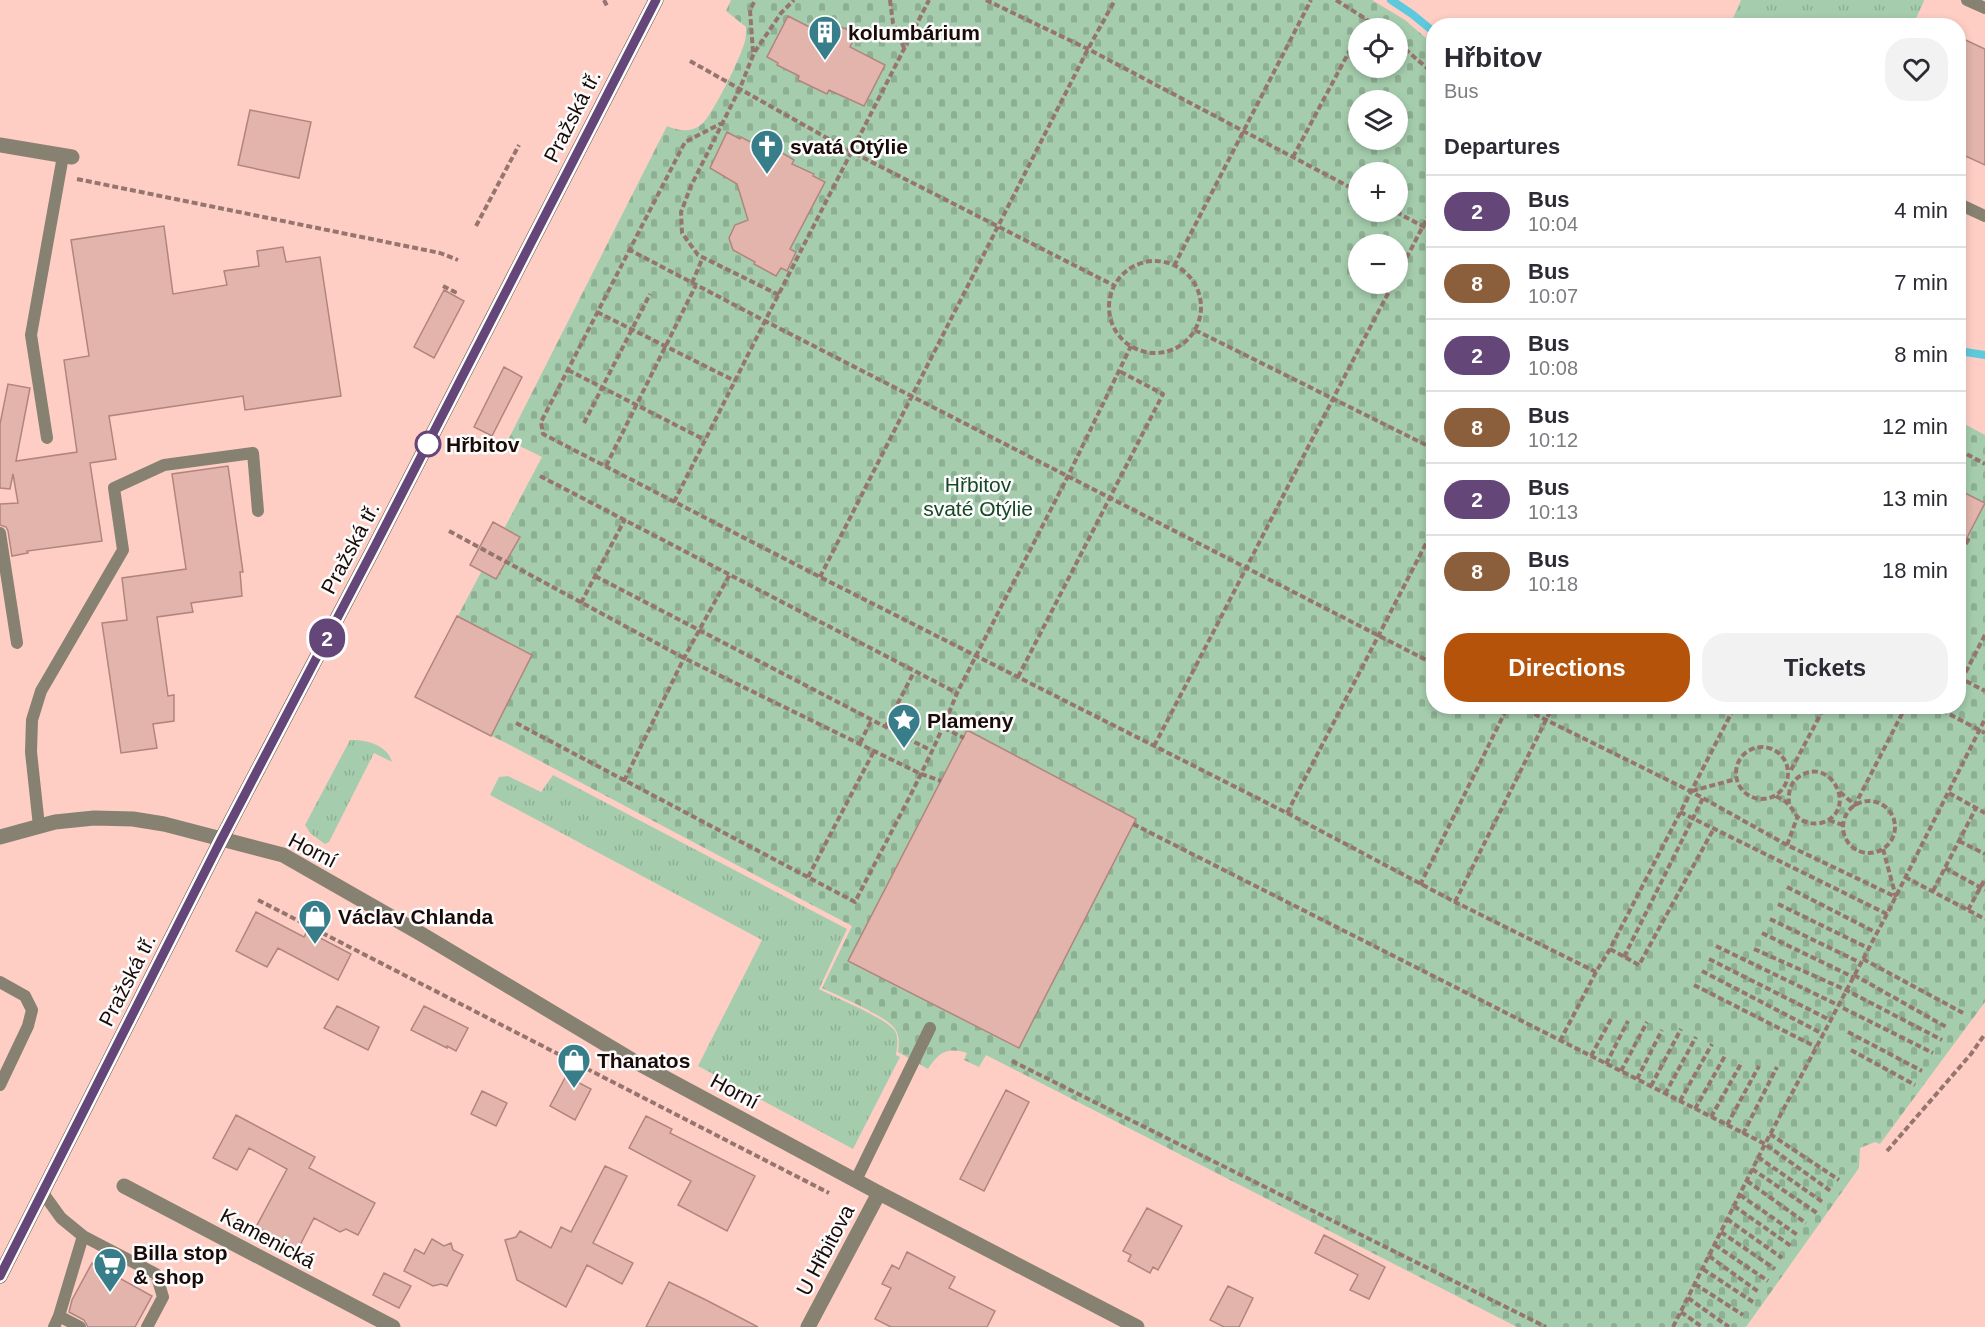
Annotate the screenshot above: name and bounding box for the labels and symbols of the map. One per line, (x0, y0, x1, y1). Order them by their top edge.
building icon: kolumbárium (807, 14, 843, 61)
place label: kolumbárium (848, 21, 980, 44)
street label: Pražská tř. (539, 66, 605, 166)
church icon: svatá Otýlie (749, 128, 785, 175)
place label: svatá Otýlie (790, 135, 908, 158)
marker: Hřbitov (415, 431, 441, 457)
place label: Hřbitov (446, 433, 520, 456)
park label: Hřbitov svaté Otýlie (923, 473, 1033, 520)
street label: Pražská tř. (316, 498, 384, 598)
line badge: 2 (308, 618, 346, 658)
place icon: Plameny (886, 702, 922, 749)
place label: Plameny (927, 709, 1014, 732)
street label: Horní (285, 828, 341, 872)
shop icon: Václav Chlanda (297, 898, 333, 945)
place label: Václav Chlanda (338, 905, 494, 928)
street label: Pražská tř. (94, 930, 160, 1030)
shop icon: Thanatos (556, 1042, 592, 1089)
place label: Thanatos (597, 1049, 690, 1072)
street label: Horní (707, 1069, 763, 1113)
street label: U Hřbitova (792, 1201, 859, 1299)
street label: Kamenická (217, 1203, 320, 1273)
place label: Billa stop & shop (133, 1241, 228, 1288)
supermarket icon: Billa stop & shop (92, 1246, 128, 1293)

